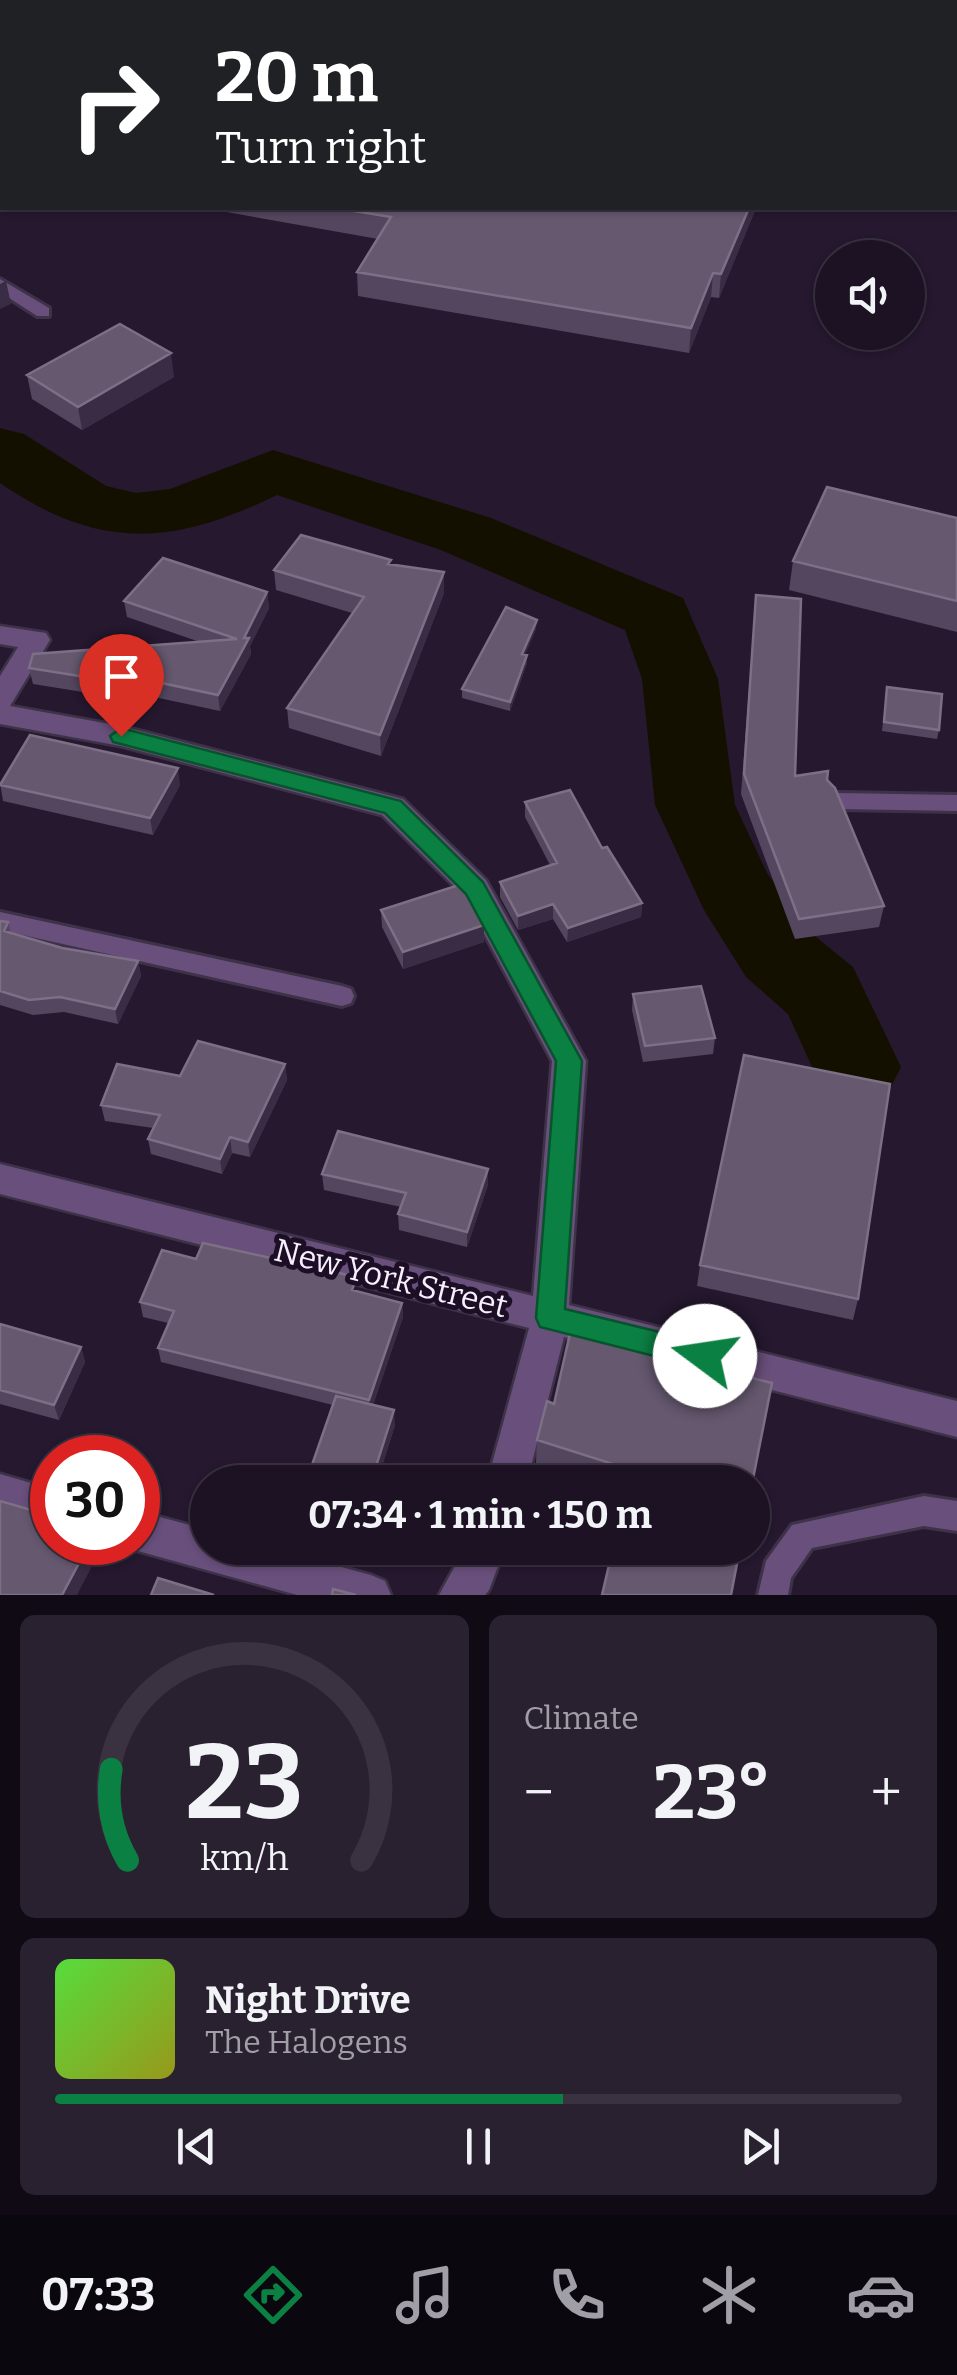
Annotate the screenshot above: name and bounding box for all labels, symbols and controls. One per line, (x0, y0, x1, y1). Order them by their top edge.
text: 20 m (215, 36, 378, 120)
icon: right (50, 40, 180, 170)
text: Turn right (215, 121, 427, 175)
map controls (815, 240, 925, 350)
button: sound (815, 240, 925, 350)
pin (79, 634, 164, 737)
icon: arrive (94, 649, 149, 704)
street label: New York Street (271, 1231, 512, 1325)
position arrow (653, 1304, 757, 1408)
speed limit sign: 30 (30, 1435, 160, 1565)
text: 07:34 · 1 min · 150 m (308, 1492, 652, 1538)
text: Climate (524, 1699, 639, 1737)
text: 23 (185, 1721, 303, 1846)
text: 23° (653, 1748, 771, 1838)
text: − (524, 1760, 554, 1826)
text: + (871, 1760, 902, 1826)
text: km/h (200, 1837, 288, 1879)
text: Night Drive (205, 1977, 411, 2023)
text: The Halogens (205, 2023, 408, 2061)
icon: previous (169, 2119, 224, 2174)
icon: pause (451, 2119, 506, 2174)
icon: next (733, 2119, 788, 2174)
icon: directions (238, 2260, 308, 2330)
icon: music (390, 2260, 460, 2330)
icon: phone (542, 2260, 612, 2330)
icon: climate (694, 2260, 764, 2330)
icon: car (846, 2260, 916, 2330)
text: 07:33 (41, 2268, 155, 2322)

